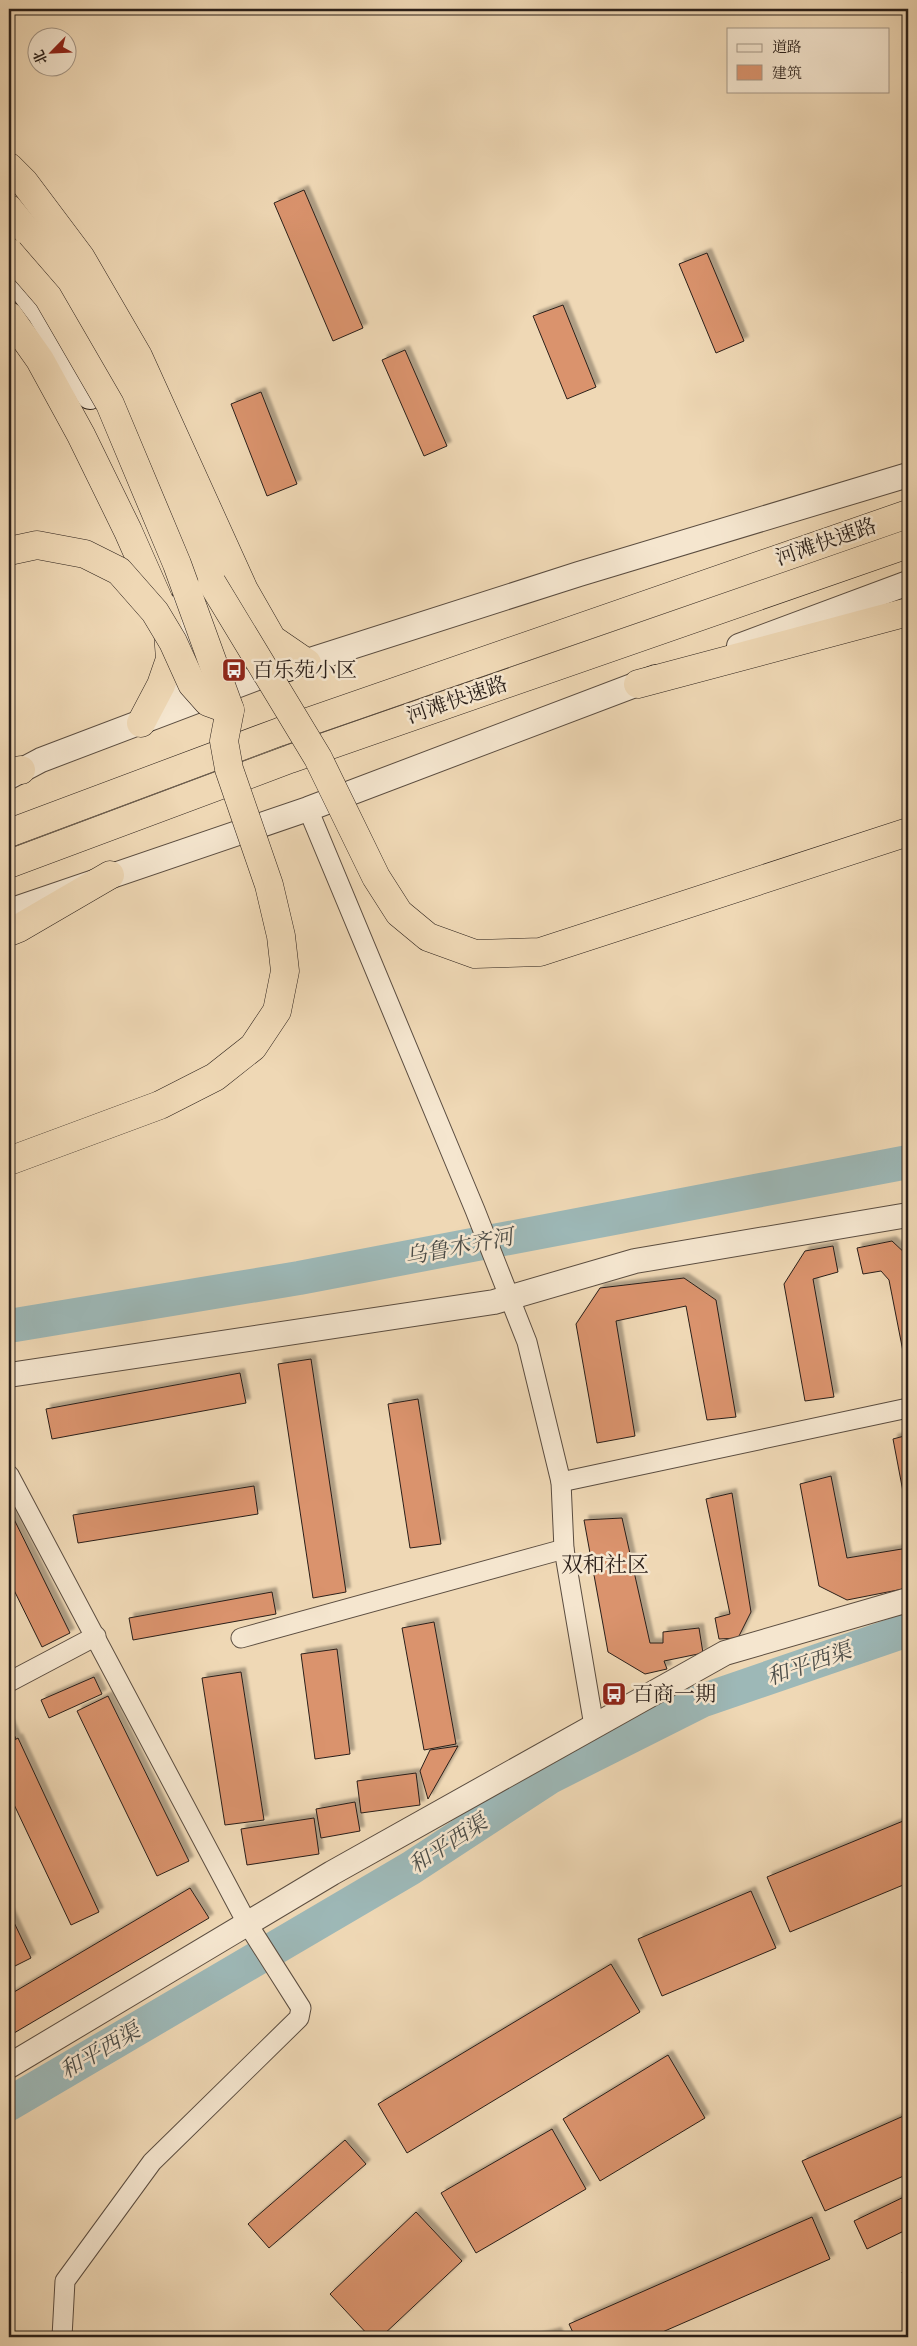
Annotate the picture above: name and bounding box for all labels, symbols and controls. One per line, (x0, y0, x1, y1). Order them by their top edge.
north arrow (28, 28, 78, 78)
legend (727, 28, 890, 92)
text: 道路 (772, 38, 802, 57)
text: 北 (30, 47, 51, 67)
text: 建筑 (772, 64, 802, 83)
street label: 河滩快速路 (772, 512, 880, 572)
bus stop icon: 百乐苑小区 (221, 657, 247, 683)
place label: 百乐苑小区 (252, 657, 357, 684)
street label: 河滩快速路 (403, 670, 511, 730)
water label: 乌鲁木齐河 (402, 1222, 520, 1271)
district label: 双和社区 (561, 1551, 649, 1579)
water label: 和平西渠 (763, 1635, 858, 1692)
bus stop icon: 百商一期 (601, 1681, 627, 1707)
place label: 百商一期 (632, 1681, 716, 1708)
water label: 和平西渠 (403, 1807, 495, 1880)
water label: 和平西渠 (55, 2015, 148, 2085)

